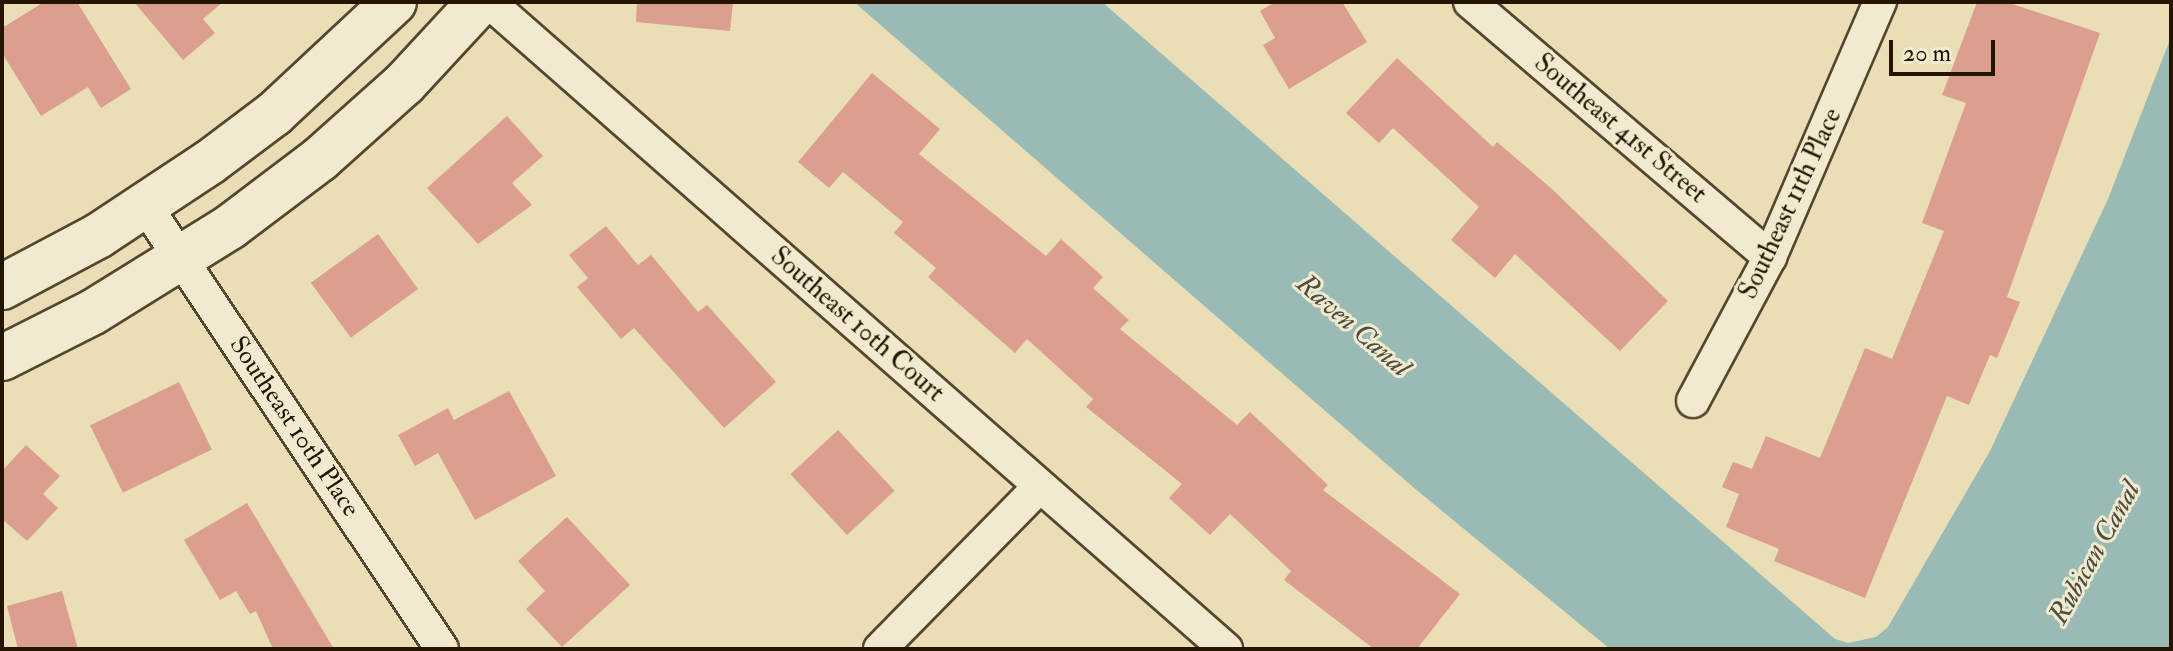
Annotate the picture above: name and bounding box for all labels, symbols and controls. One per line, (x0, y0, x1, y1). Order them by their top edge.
scale bar (1893, 24, 1999, 74)
text: 20 m (1903, 38, 1951, 69)
street label: Southeast 41st Street (1527, 48, 1713, 210)
street label: Southeast 11th Place (1733, 104, 1849, 304)
street label: Southeast 10th Court (764, 241, 950, 409)
water label: Raven Canal (1289, 267, 1417, 385)
street label: Southeast 10th Place (222, 331, 366, 523)
water label: Rubican Canal (2042, 476, 2148, 630)

